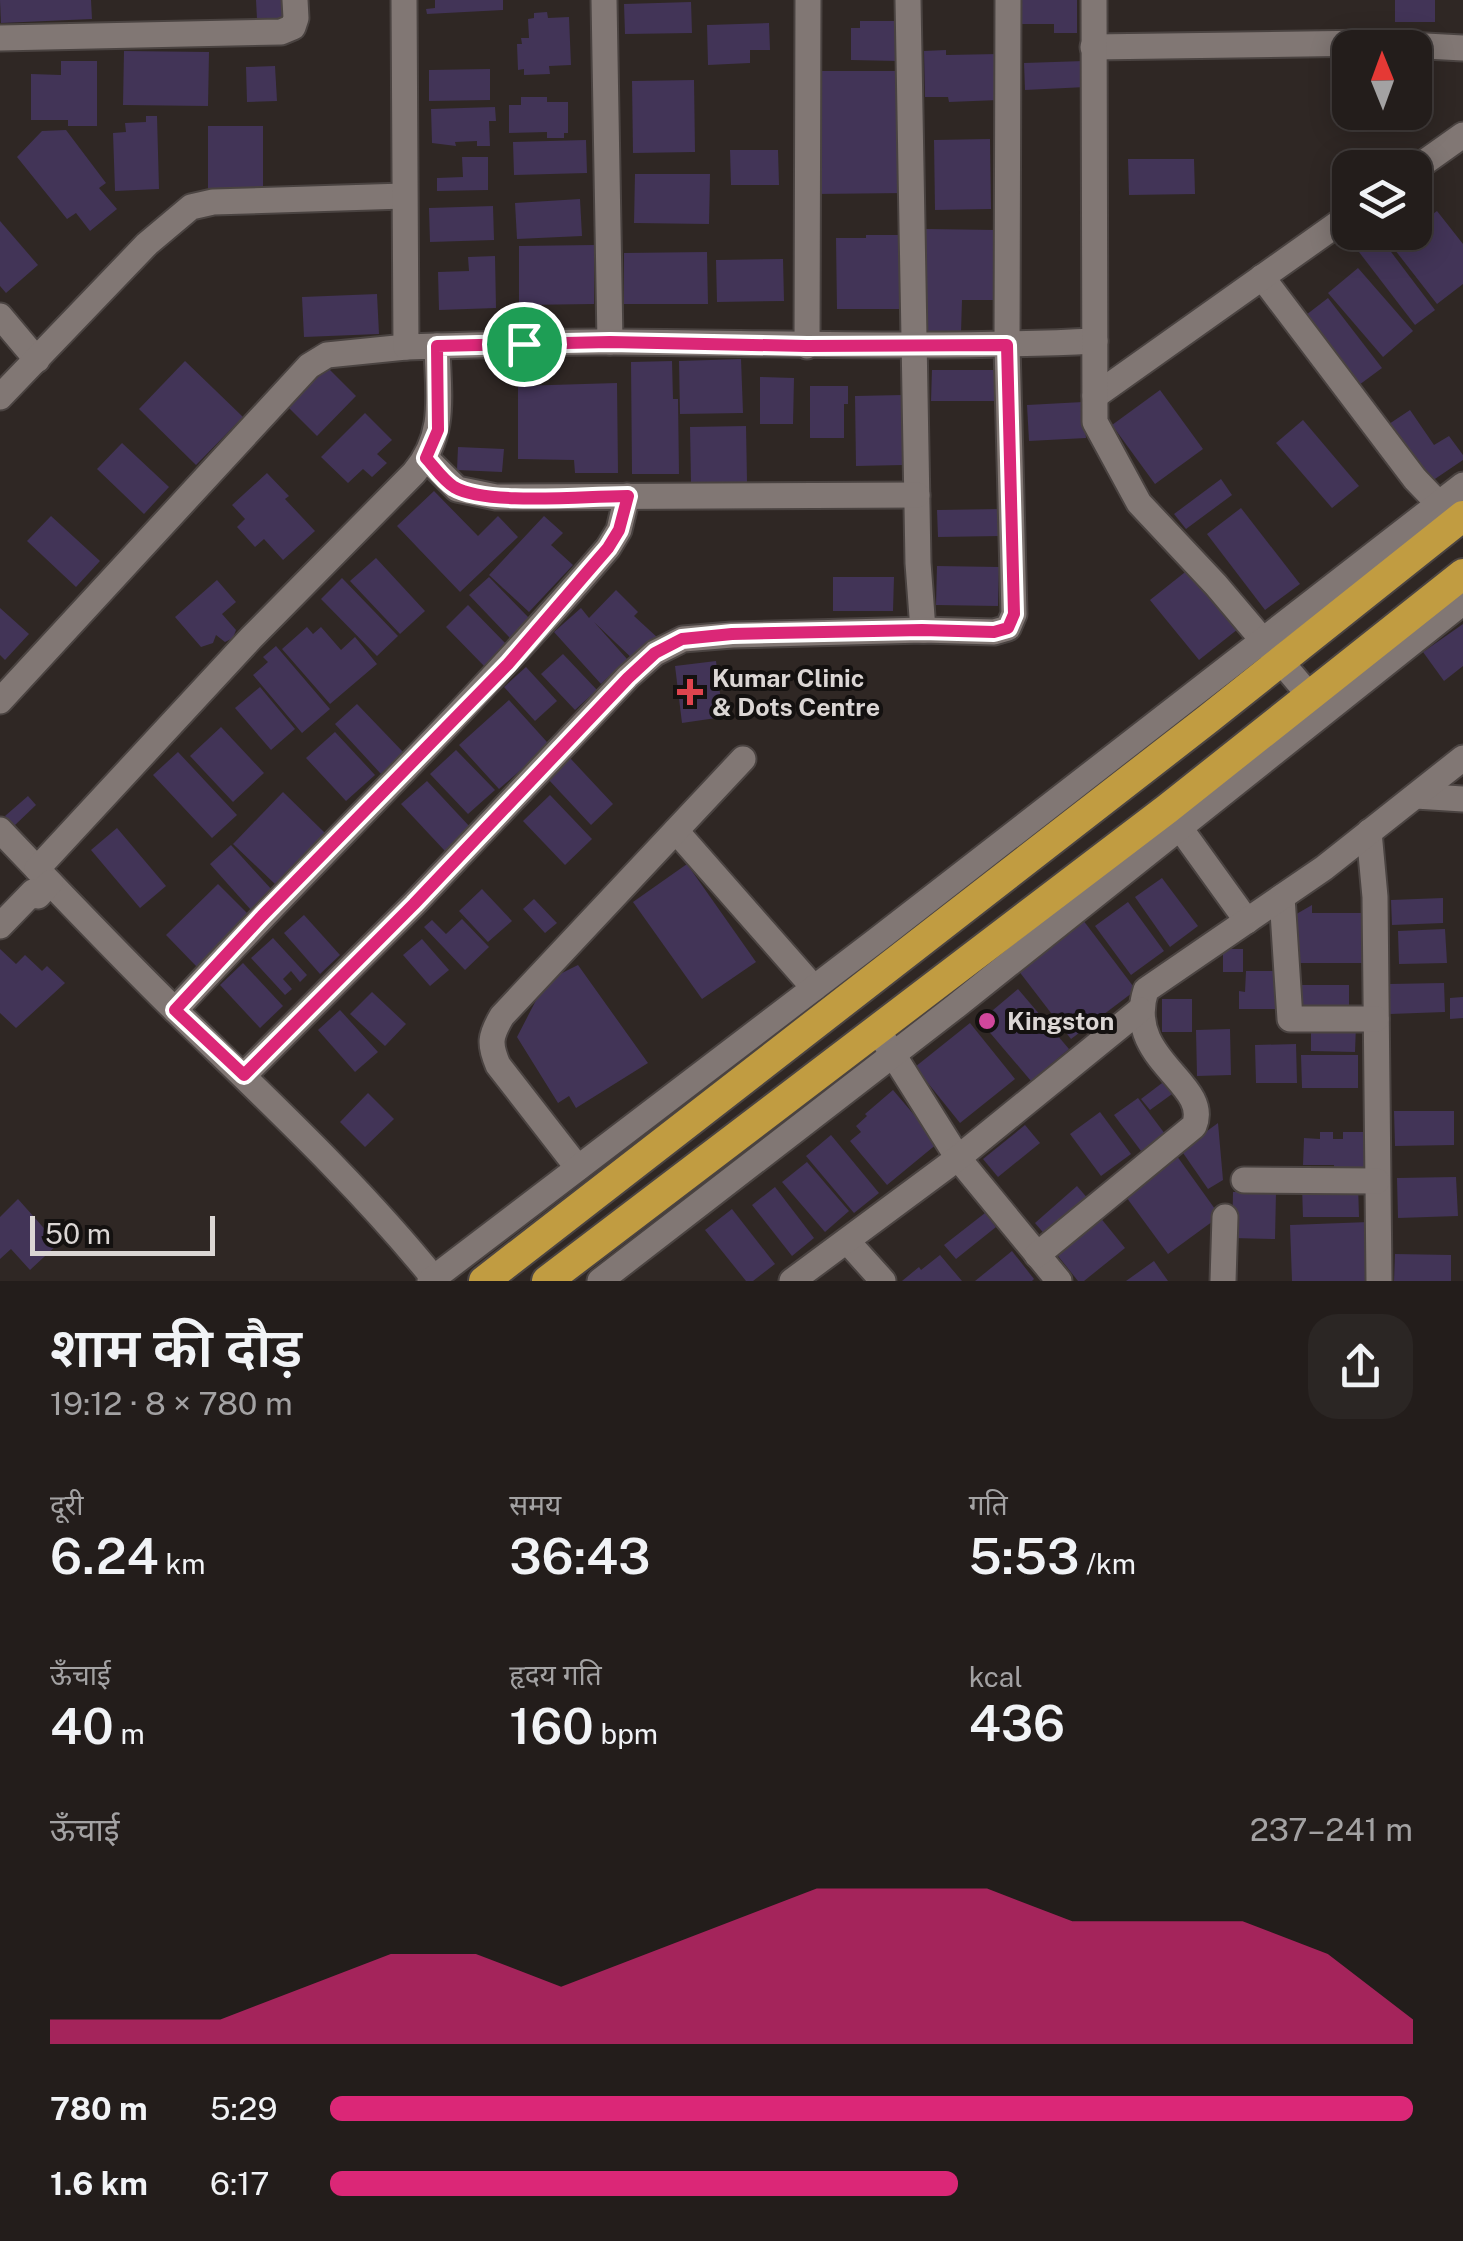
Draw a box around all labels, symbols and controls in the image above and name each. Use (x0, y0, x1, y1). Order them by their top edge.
north arrow (1332, 30, 1432, 130)
map controls (1332, 30, 1432, 250)
button: layers (1332, 150, 1432, 250)
pin (482, 302, 567, 387)
icon: arrive (497, 317, 552, 372)
place label: Kumar Clinic & Dots Centre (712, 663, 880, 722)
marker: Kumar Clinic & Dots Centre (677, 679, 703, 705)
place label: Kingston (1007, 1006, 1114, 1036)
marker: Kingston (976, 1010, 998, 1032)
scale bar (30, 1211, 215, 1256)
text: 50 m (45, 1217, 111, 1250)
button: share (1308, 1314, 1413, 1419)
text: शाम की दौड़ (50, 1315, 302, 1379)
text: 19:12 · 8 × 780 m (50, 1385, 293, 1422)
text: दूरी (50, 1488, 84, 1521)
text: समय (509, 1488, 561, 1521)
text: गति (969, 1488, 1008, 1521)
text: 6.24 (50, 1526, 159, 1585)
text: 36:43 (509, 1526, 651, 1585)
text: 5:53 (969, 1526, 1079, 1585)
text: km (159, 1547, 205, 1580)
text: /km (1079, 1547, 1136, 1580)
text: ऊँचाई (50, 1658, 111, 1691)
text: हृदय गति (509, 1658, 602, 1691)
text: kcal (969, 1660, 1023, 1693)
text: 436 (969, 1693, 1065, 1752)
text: 40 (50, 1696, 114, 1755)
text: 160 (509, 1696, 594, 1755)
text: m (114, 1717, 145, 1750)
text: bpm (594, 1717, 658, 1750)
text: ऊँचाई (50, 1811, 119, 1848)
text: 237–241 m (1250, 1811, 1413, 1848)
text: 780 m (50, 2090, 148, 2127)
text: 5:29 (210, 2090, 277, 2127)
text: 1.6 km (50, 2165, 148, 2202)
text: 6:17 (210, 2165, 269, 2202)

